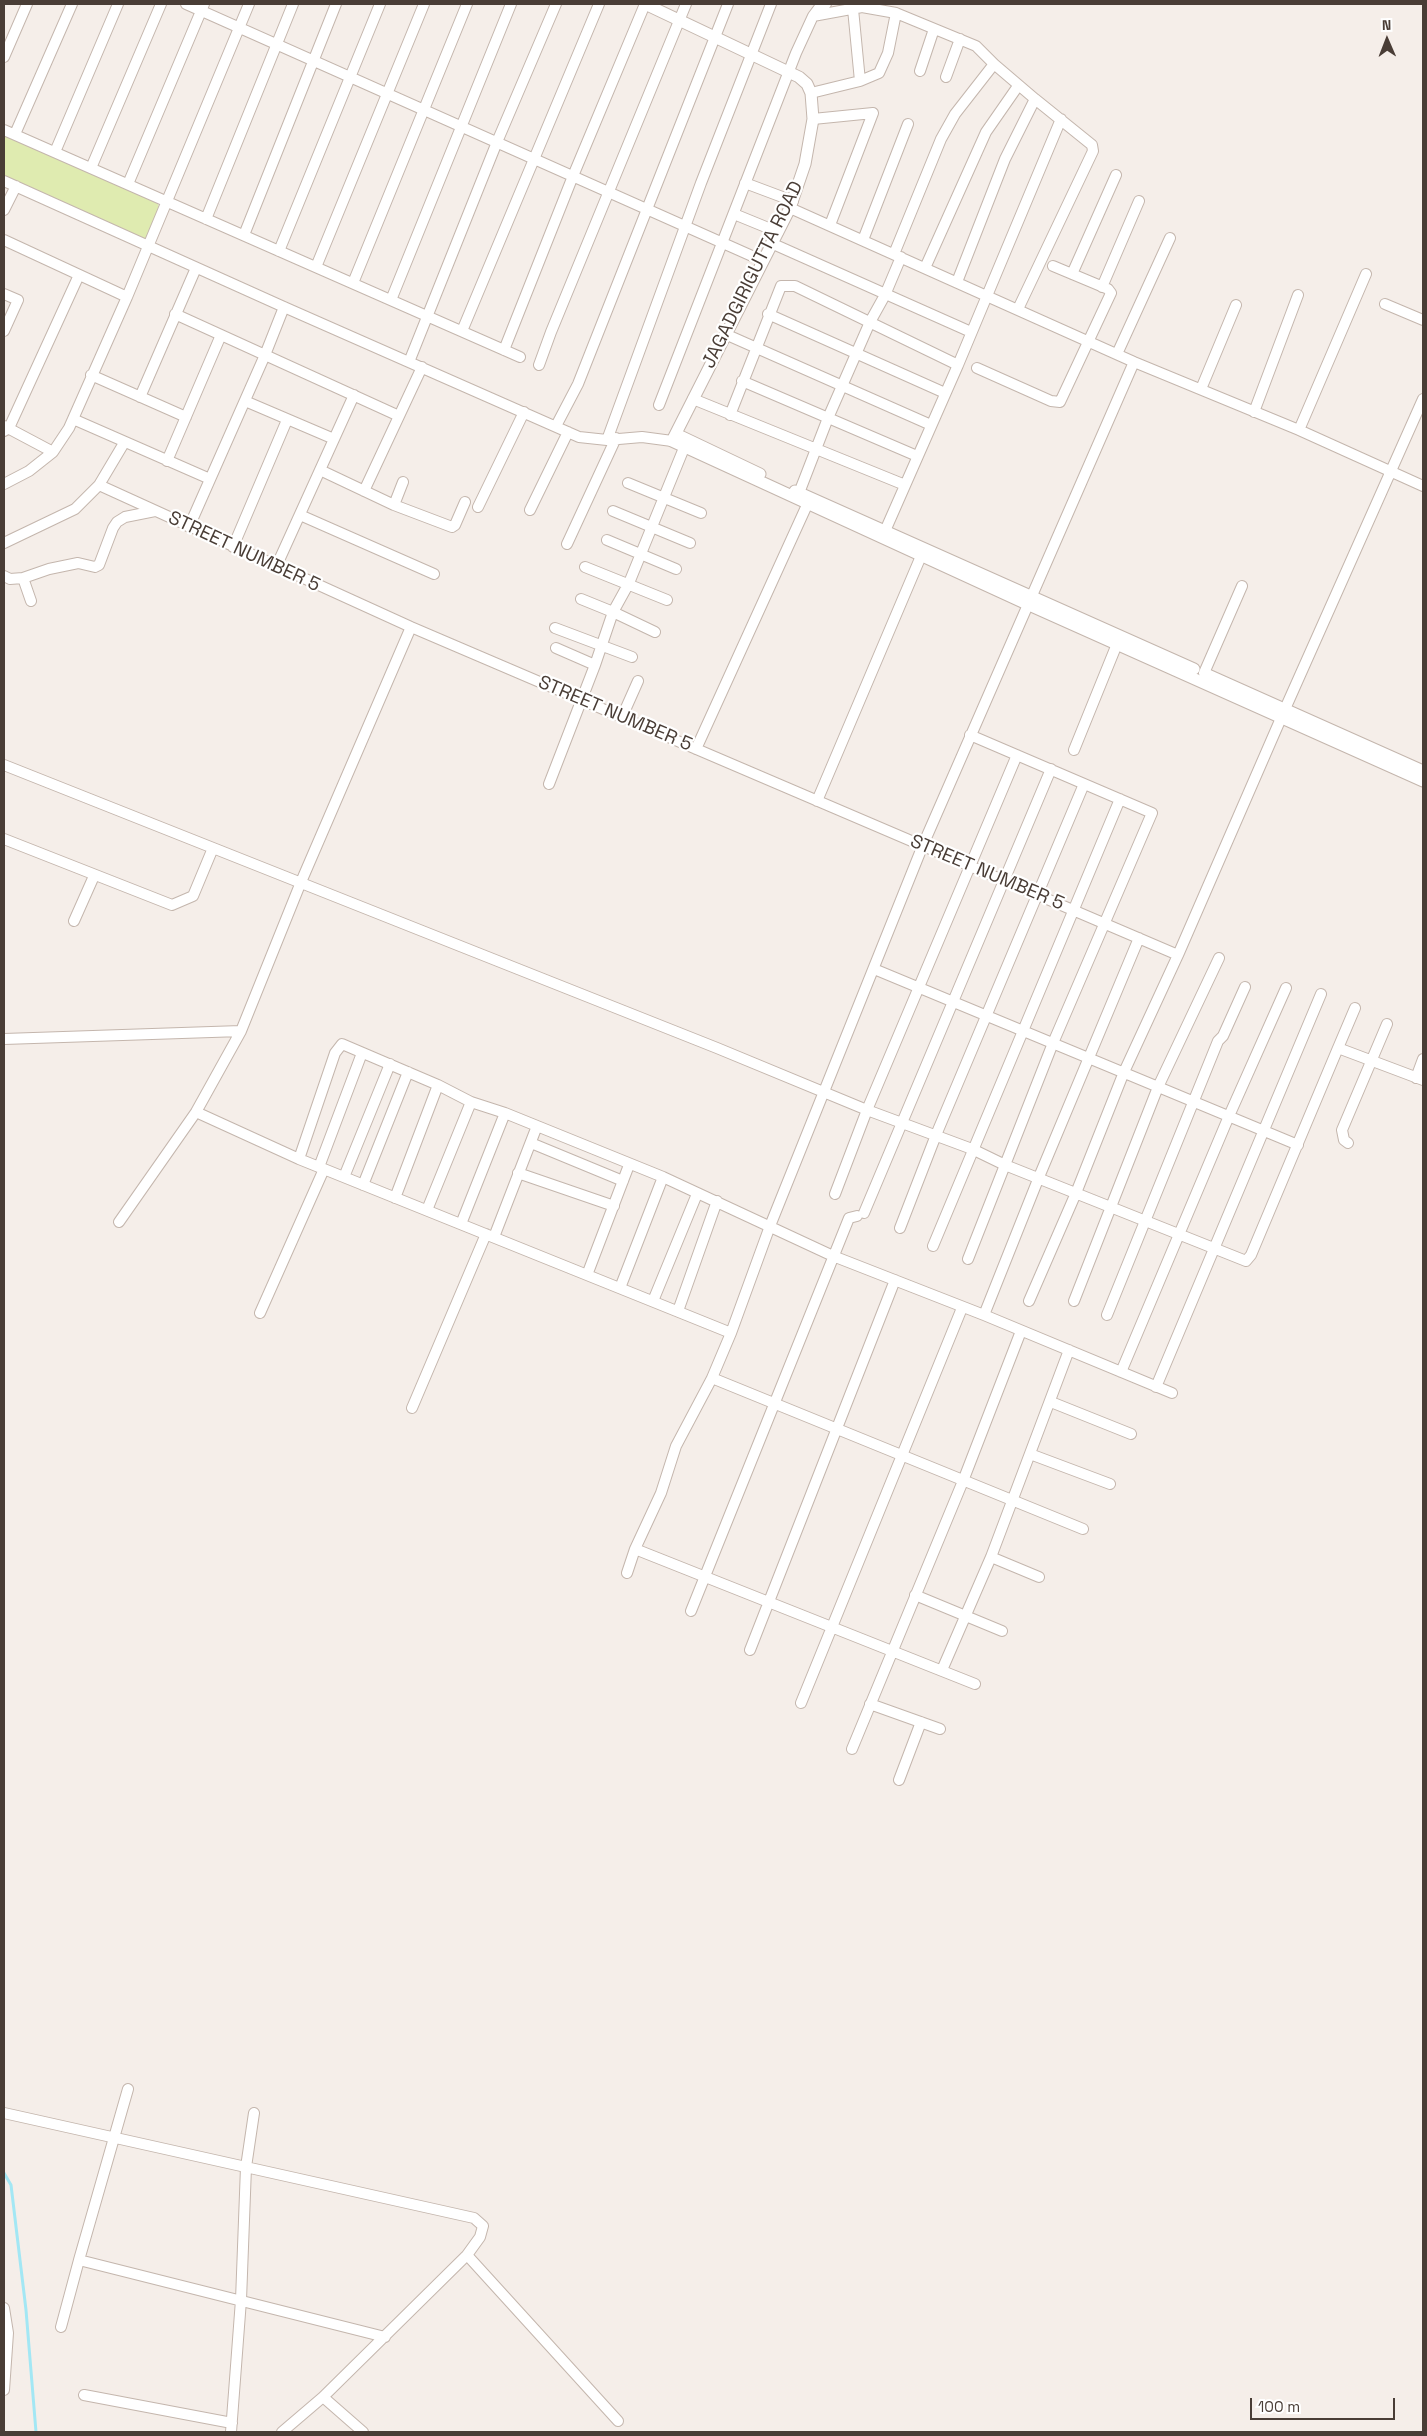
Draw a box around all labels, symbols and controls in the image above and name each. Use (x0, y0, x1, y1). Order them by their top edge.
north arrow (1362, 15, 1412, 65)
text: N (1382, 16, 1392, 34)
street label: JAGADGIRIGUTTA ROAD (698, 178, 808, 372)
street label: STREET NUMBER 5 (164, 507, 324, 597)
street label: STREET NUMBER 5 (535, 671, 695, 757)
street label: STREET NUMBER 5 (907, 830, 1067, 916)
scale bar (1252, 2388, 1397, 2420)
text: 100 m (1258, 2397, 1300, 2416)

